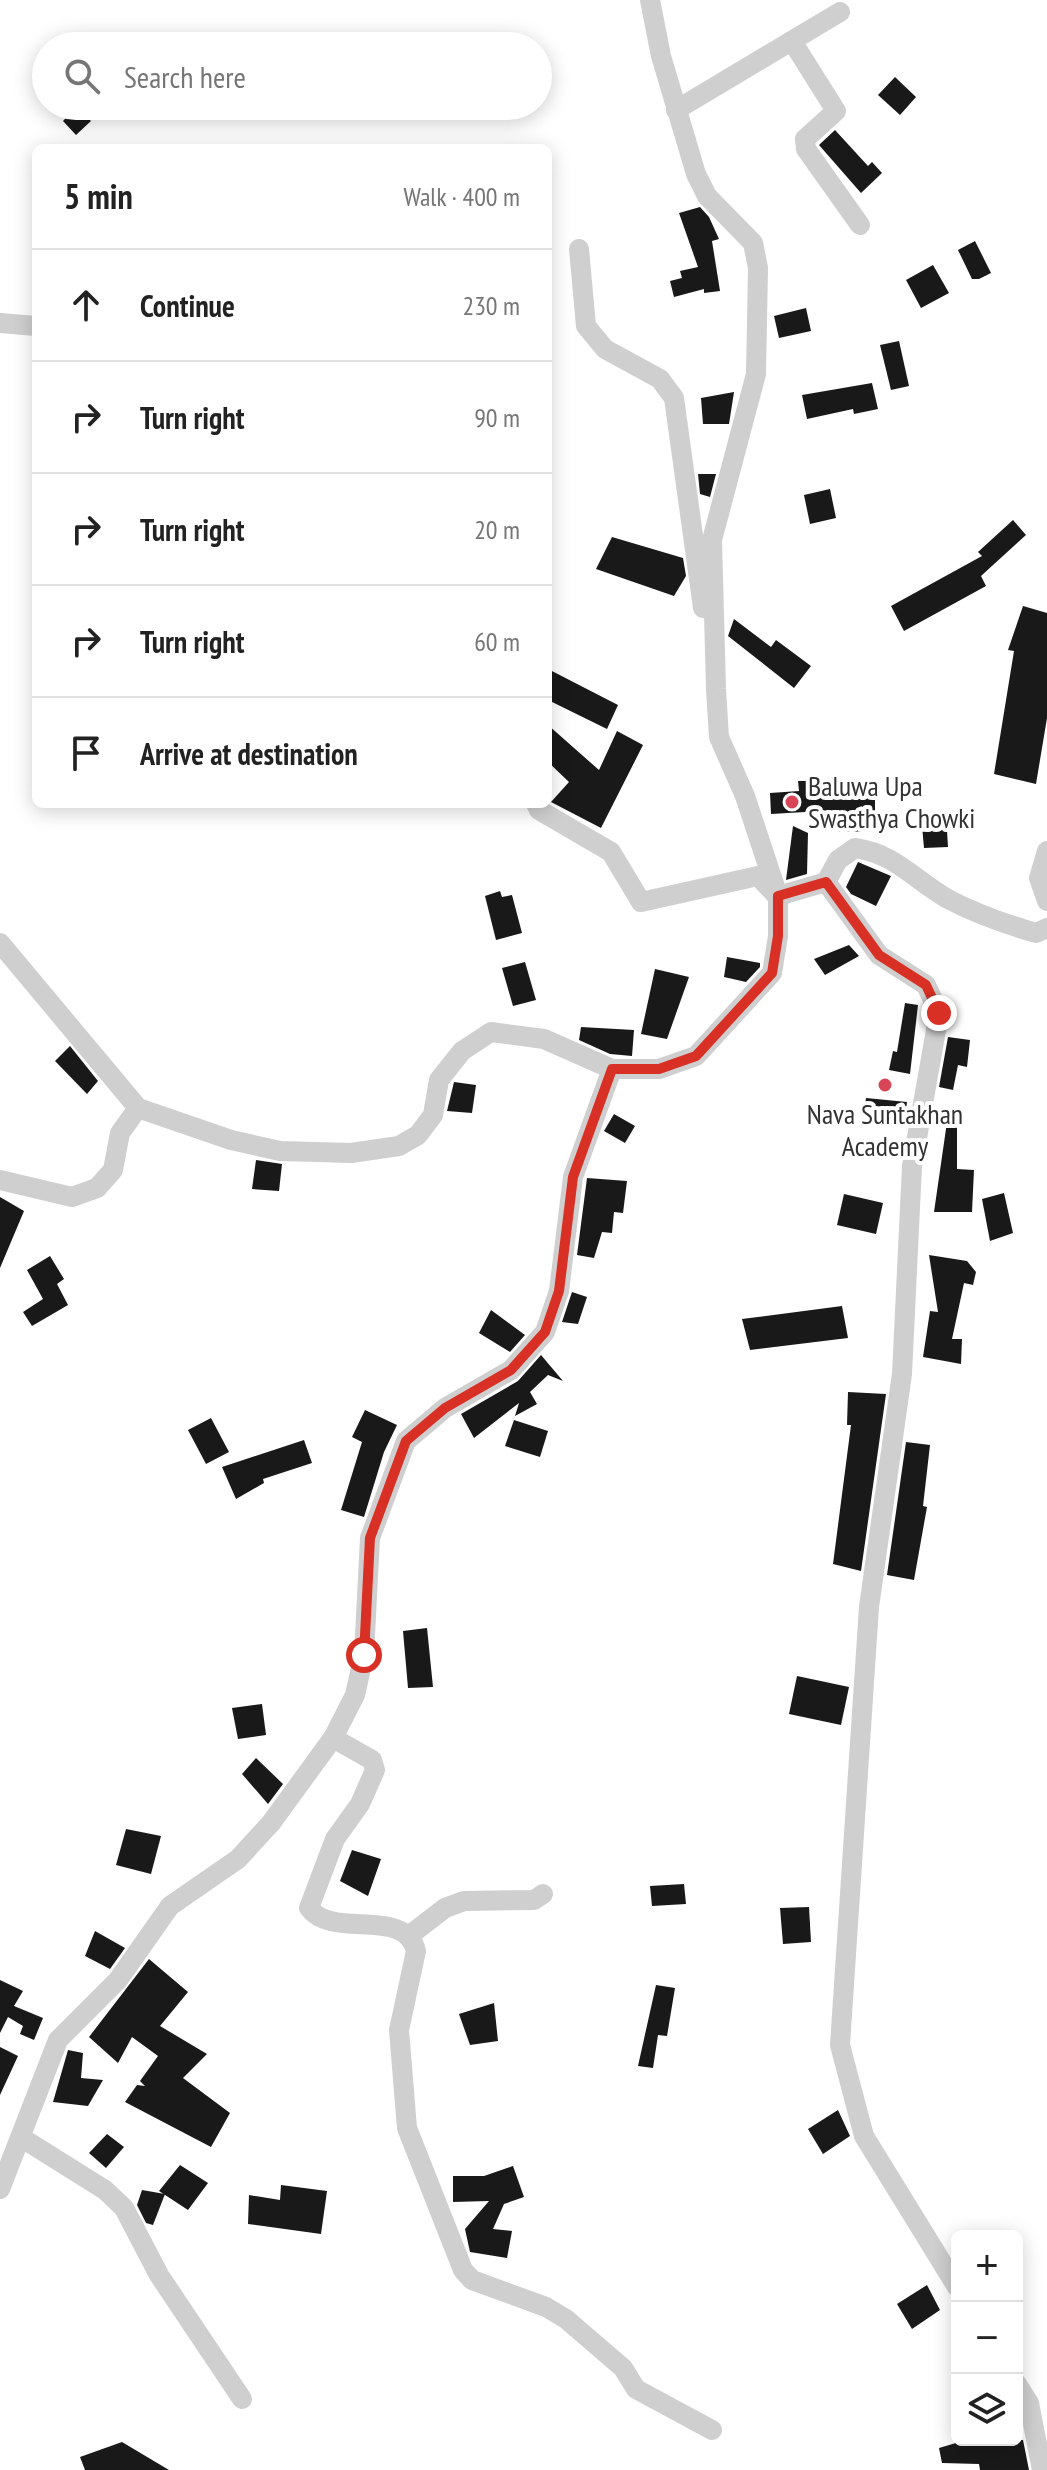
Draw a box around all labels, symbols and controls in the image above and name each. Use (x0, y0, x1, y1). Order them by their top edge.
search box (32, 32, 552, 120)
icon: search (60, 54, 104, 98)
text: Search here (124, 57, 246, 96)
text: 5 min (64, 174, 133, 218)
text: Walk · 400 m (403, 180, 520, 213)
icon: ahead (64, 283, 108, 327)
text: Continue (140, 286, 235, 325)
text: 230 m (462, 289, 520, 322)
icon: right (64, 395, 108, 439)
text: Turn right (140, 398, 244, 437)
text: 90 m (474, 401, 520, 434)
icon: right (64, 507, 108, 551)
text: Turn right (140, 510, 244, 549)
text: 20 m (474, 513, 520, 546)
icon: right (64, 619, 108, 663)
text: Turn right (140, 622, 244, 661)
text: 60 m (474, 625, 520, 658)
icon: arrive (64, 731, 108, 775)
text: Arrive at destination (140, 734, 358, 773)
place label: Baluwa Upa Swasthya Chowki (808, 767, 975, 836)
marker: Baluwa Upa Swasthya Chowki (783, 793, 801, 811)
route end (921, 995, 957, 1031)
marker: Nava Suntakhan Academy (876, 1076, 894, 1094)
place label: Nava Suntakhan Academy (807, 1095, 963, 1164)
route start (346, 1637, 382, 1673)
map controls (951, 2230, 1023, 2446)
button: + (951, 2230, 1023, 2302)
button: − (951, 2302, 1023, 2374)
button: layers (951, 2374, 1023, 2446)

